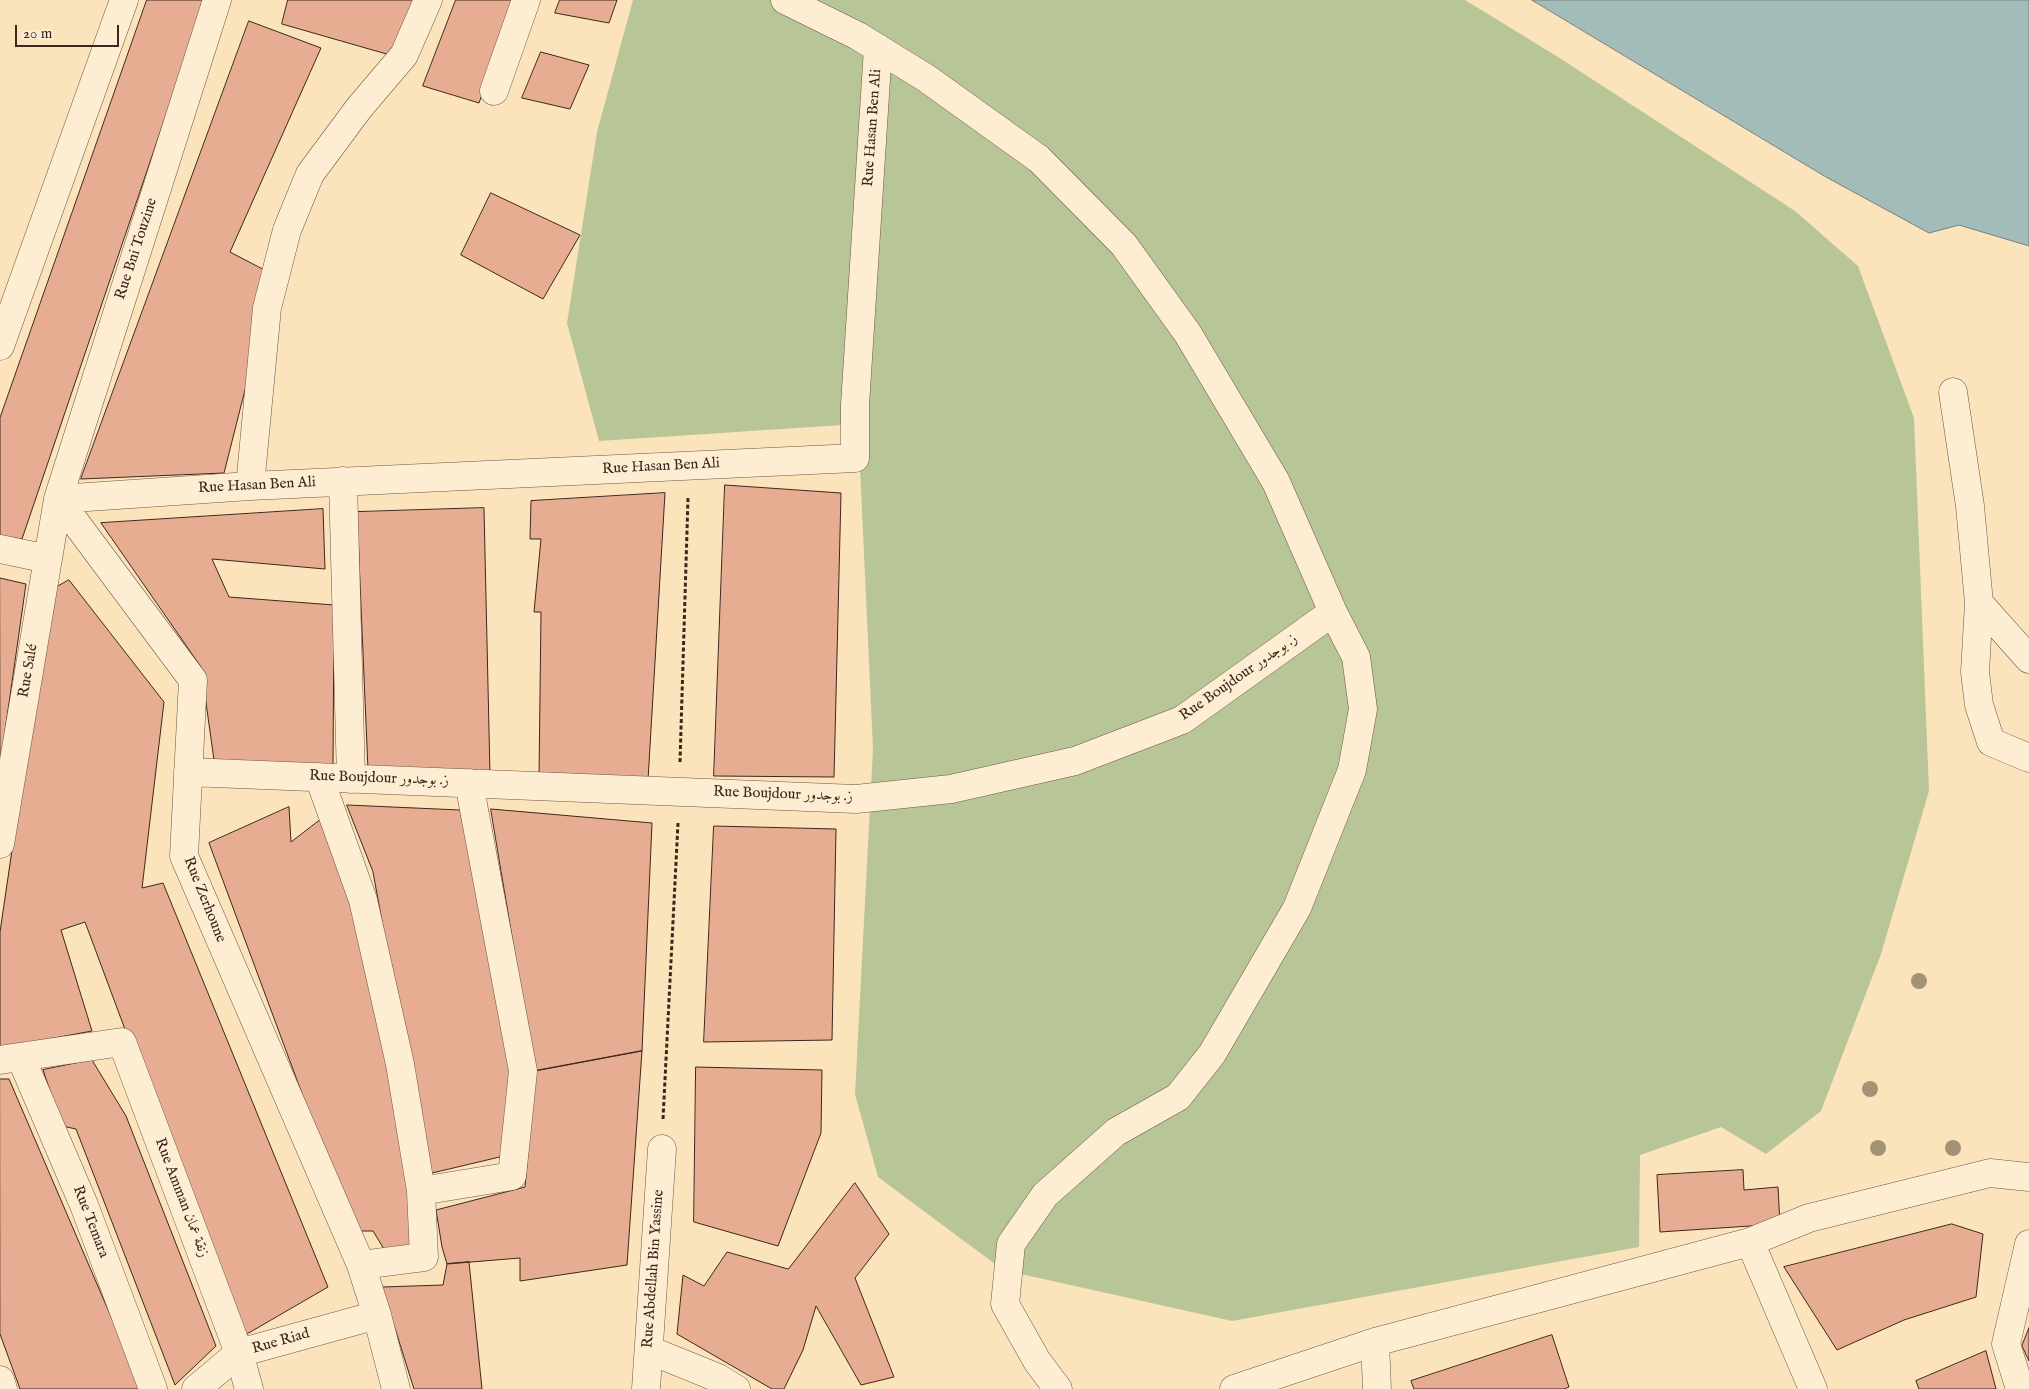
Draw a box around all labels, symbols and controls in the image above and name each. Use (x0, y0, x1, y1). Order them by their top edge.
scale bar (18, 15, 121, 47)
text: 20 m (23, 24, 52, 43)
street label: Rue Hasan Ben Ali (860, 69, 886, 187)
street label: Rue Bni Touzine (112, 196, 162, 302)
street label: Rue Hasan Ben Ali (602, 455, 720, 479)
street label: Rue Hasan Ben Ali (198, 474, 316, 498)
street label: Rue Boujdour ز. بوجدور (1177, 631, 1301, 725)
street label: Rue Salé (15, 643, 43, 699)
street label: Rue Boujdour ز. بوجدور (309, 768, 449, 790)
street label: Rue Boujdour ز. بوجدور (713, 784, 853, 806)
street label: Rue Zerhoune (179, 855, 229, 945)
street label: Rue Amman زنقة عمان (150, 1136, 212, 1260)
street label: Rue Temara (68, 1183, 112, 1261)
street label: Rue Abdellah Bin Yassine (639, 1189, 669, 1349)
street label: Rue Riad (250, 1325, 312, 1359)

